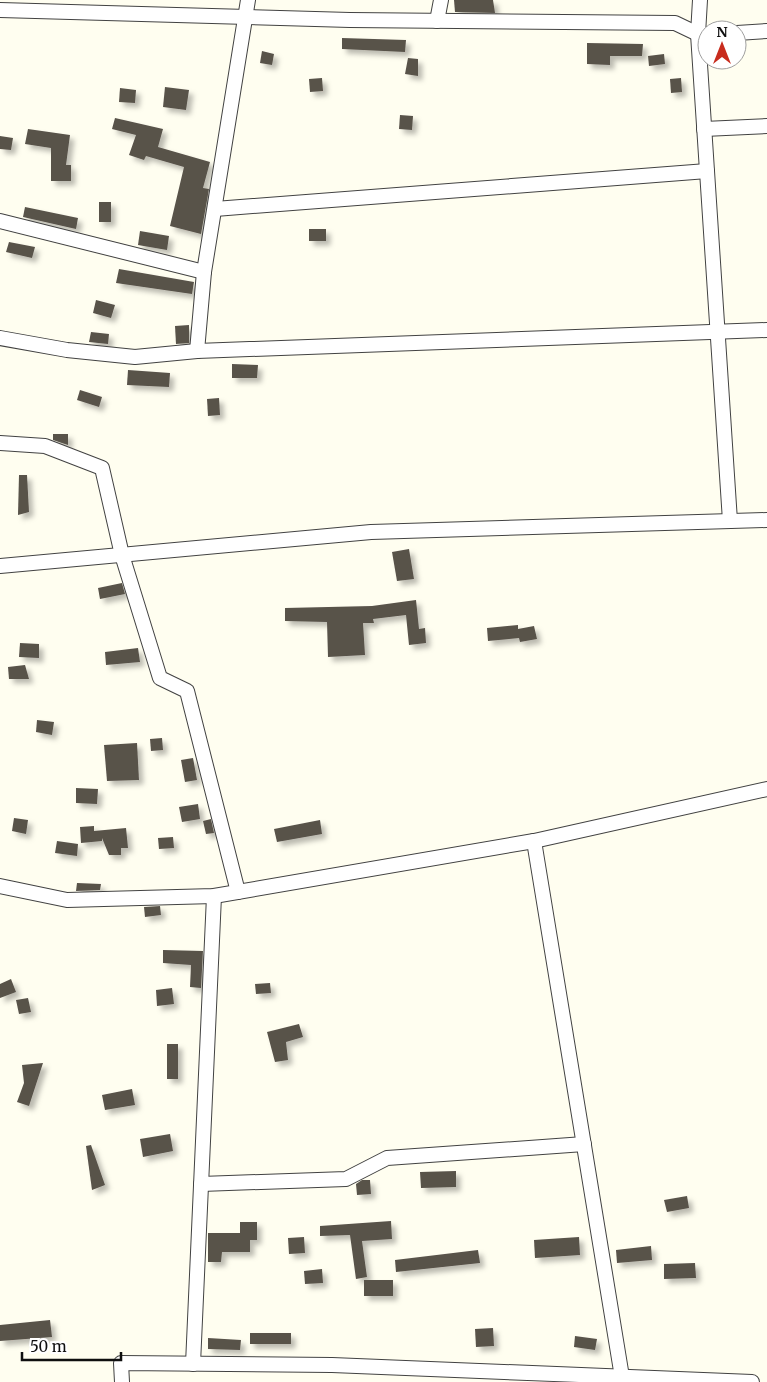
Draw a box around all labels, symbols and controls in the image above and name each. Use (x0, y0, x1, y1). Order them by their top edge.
north arrow (697, 20, 747, 70)
text: N (716, 23, 728, 41)
scale bar (22, 1330, 121, 1362)
text: 50 m (30, 1337, 67, 1356)

